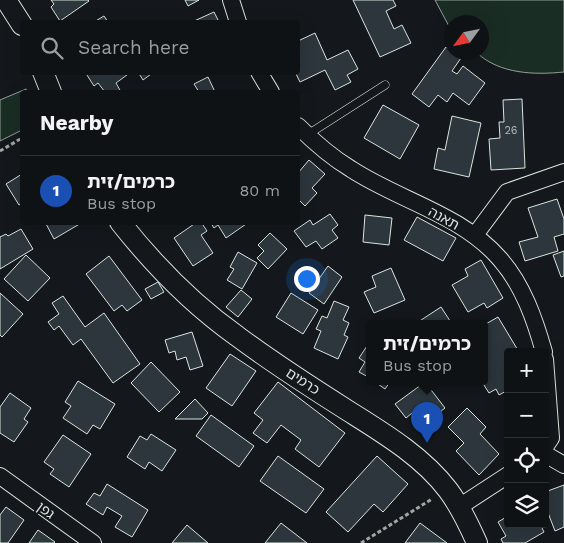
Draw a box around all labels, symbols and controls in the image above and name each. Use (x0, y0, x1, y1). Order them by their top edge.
north arrow (444, 15, 489, 60)
search box (20, 20, 300, 75)
icon: search (38, 34, 66, 62)
text: Search here (78, 36, 189, 59)
text: Nearby (40, 110, 113, 135)
house number: 26 (504, 124, 518, 137)
text: כרמים/זית (87, 170, 175, 193)
text: 1 (53, 181, 59, 200)
text: 80 m (239, 181, 280, 200)
text: Bus stop (87, 194, 156, 213)
street label: תאנה (426, 203, 462, 233)
your location (294, 266, 320, 292)
popup (366, 320, 488, 385)
text: כרמים/זית (383, 332, 471, 355)
map controls (504, 348, 549, 528)
button: + (504, 348, 549, 393)
text: Bus stop (383, 356, 452, 375)
street label: כרמים (283, 364, 323, 398)
button: − (504, 393, 549, 438)
pin: 1 (411, 402, 443, 443)
button: locate (504, 438, 549, 483)
button: layers (504, 483, 549, 528)
street label: גפן (34, 498, 58, 522)

